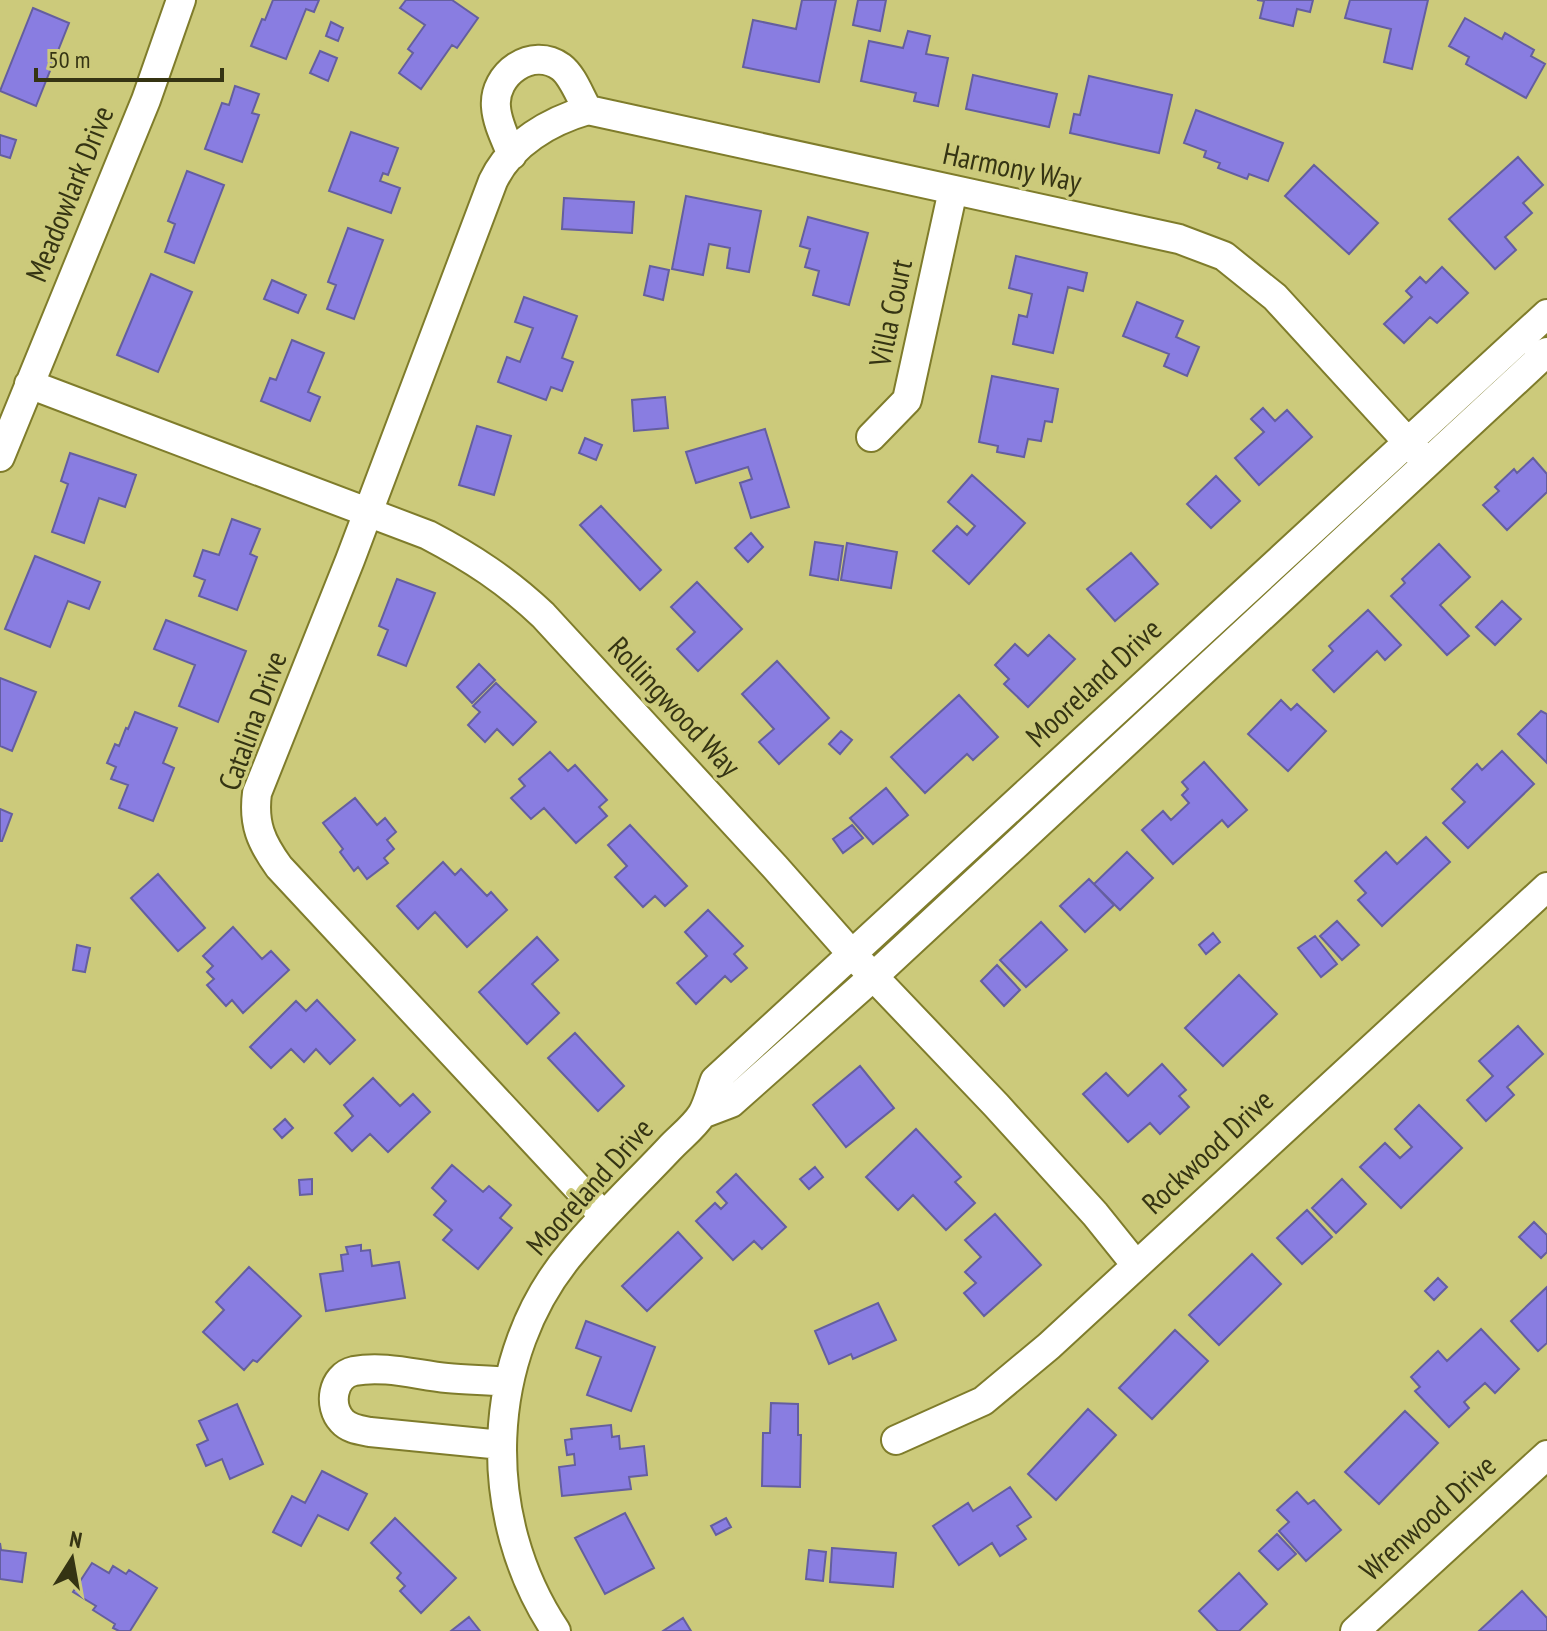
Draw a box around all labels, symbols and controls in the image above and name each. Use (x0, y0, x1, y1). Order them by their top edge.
scale bar (36, 32, 222, 82)
text: 50 m (48, 44, 90, 75)
street label: Meadowlark Drive (16, 100, 122, 287)
street label: Harmony Way (939, 133, 1086, 200)
street label: Villa Court (859, 255, 920, 371)
street label: Mooreland Drive (1017, 609, 1169, 755)
street label: Rollingwood Way (600, 628, 750, 785)
street label: Catalina Drive (208, 646, 295, 795)
street label: Rockwood Drive (1133, 1080, 1281, 1222)
street label: Mooreland Drive (517, 1109, 661, 1263)
street label: Wrenwood Drive (1351, 1445, 1503, 1588)
north arrow (32, 1519, 112, 1599)
text: N (67, 1524, 84, 1554)

